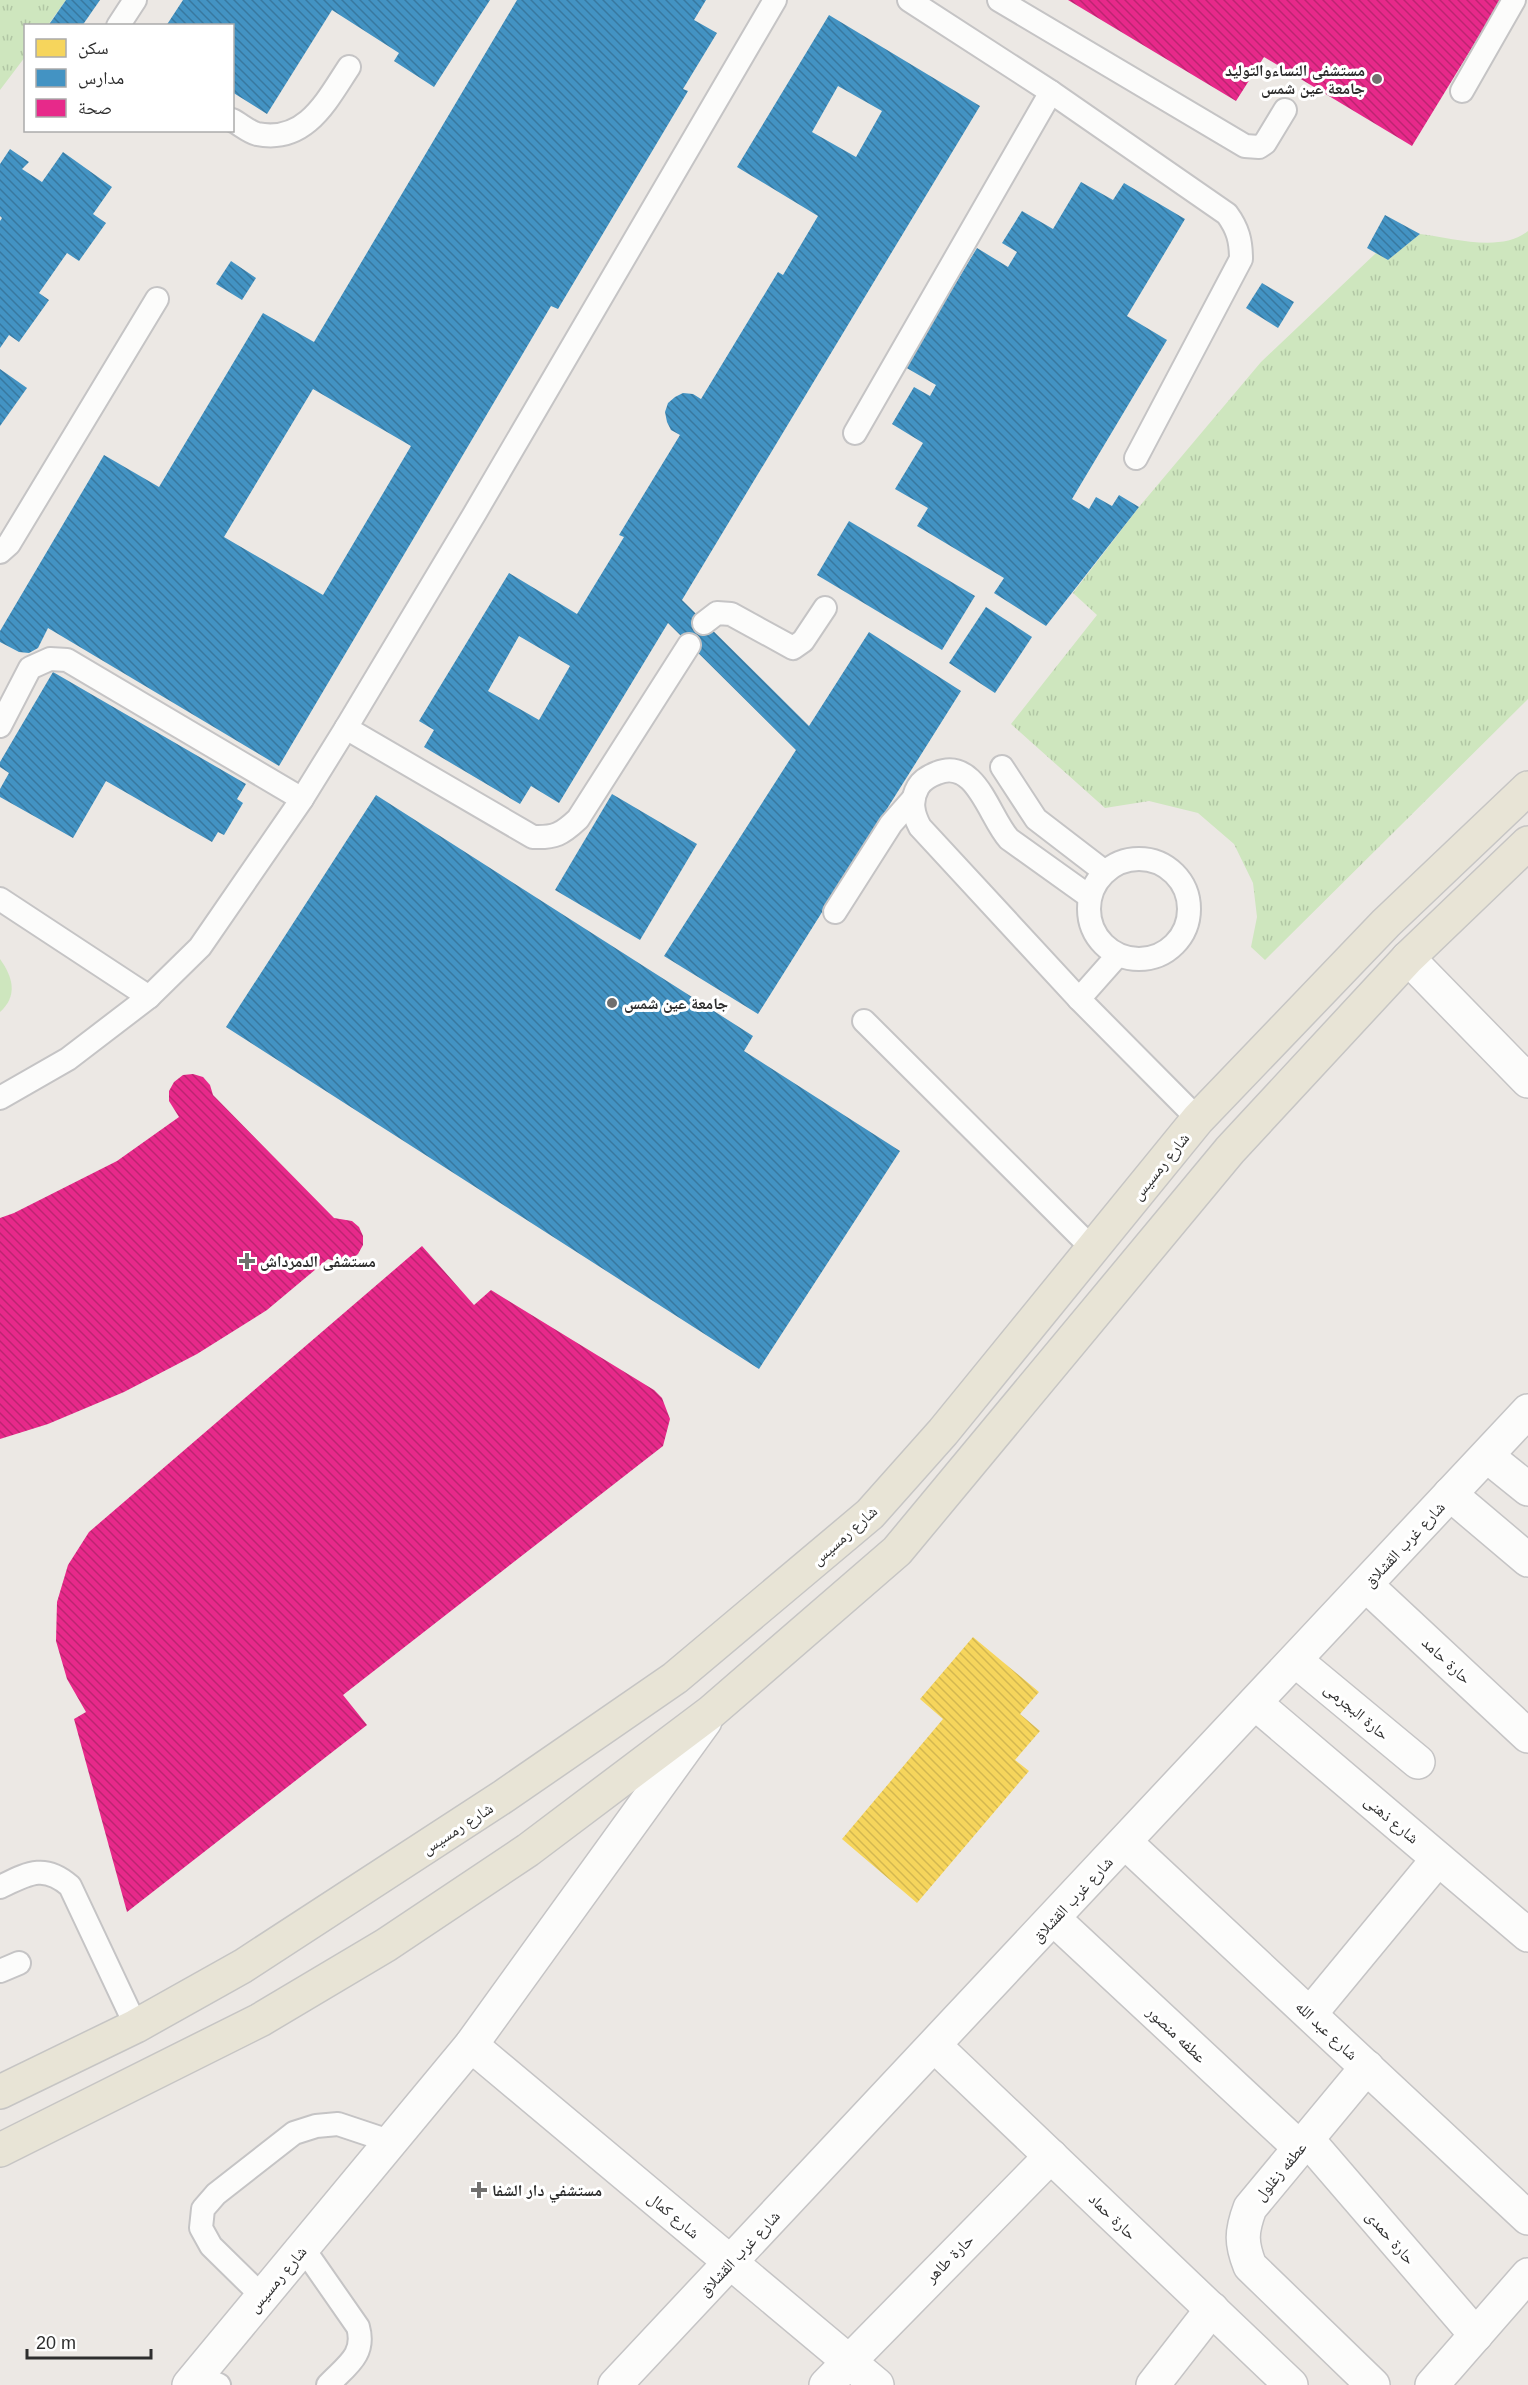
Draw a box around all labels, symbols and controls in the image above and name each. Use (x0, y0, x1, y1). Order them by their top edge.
legend (24, 24, 234, 132)
text: سكن (78, 38, 109, 59)
place label: مستشفى النساءوالتوليد جامعة عين شمس (1225, 62, 1365, 98)
text: مدارس (78, 68, 124, 89)
marker: مستشفى النساءوالتوليد جامعة عين شمس (1370, 72, 1384, 86)
text: صحة (78, 98, 112, 118)
place label: جامعة عين شمس (624, 995, 728, 1013)
marker: جامعة عين شمس (605, 996, 619, 1010)
street label: شارع رمسيس (1128, 1129, 1194, 1204)
marker: مستشفى الدمرداش (238, 1252, 256, 1270)
place label: مستشفى الدمرداش (260, 1253, 376, 1271)
street label: شارع غرب القشلاق (1361, 1498, 1450, 1592)
street label: شارع رمسيس (808, 1502, 882, 1570)
street label: حارة حامد (1418, 1634, 1475, 1688)
street label: حارة البجرمى (1320, 1680, 1392, 1745)
street label: شارع ذهنى (1360, 1792, 1422, 1848)
street label: شارع رمسيس (419, 1799, 497, 1859)
street label: شارع غرب القشلاق (1029, 1853, 1118, 1947)
street label: شارع عبد الله (1291, 1998, 1361, 2065)
street label: عطفه منصور (1142, 2002, 1210, 2067)
street label: عطفه زغلول (1251, 2139, 1311, 2205)
marker: مستشفي دار الشفا (470, 2181, 488, 2199)
place label: مستشفي دار الشفا (492, 2182, 602, 2203)
street label: شارع كمال (643, 2189, 703, 2243)
street label: حارة حماد (1085, 2190, 1140, 2244)
street label: شارع غرب القشلاق (696, 2207, 785, 2301)
street label: حارة حمدى (1361, 2207, 1419, 2269)
street label: حارة طاهر (921, 2231, 977, 2287)
street label: شارع رمسيس (245, 2243, 311, 2317)
scale bar (27, 2322, 152, 2360)
text: 20 m (36, 2333, 76, 2353)

